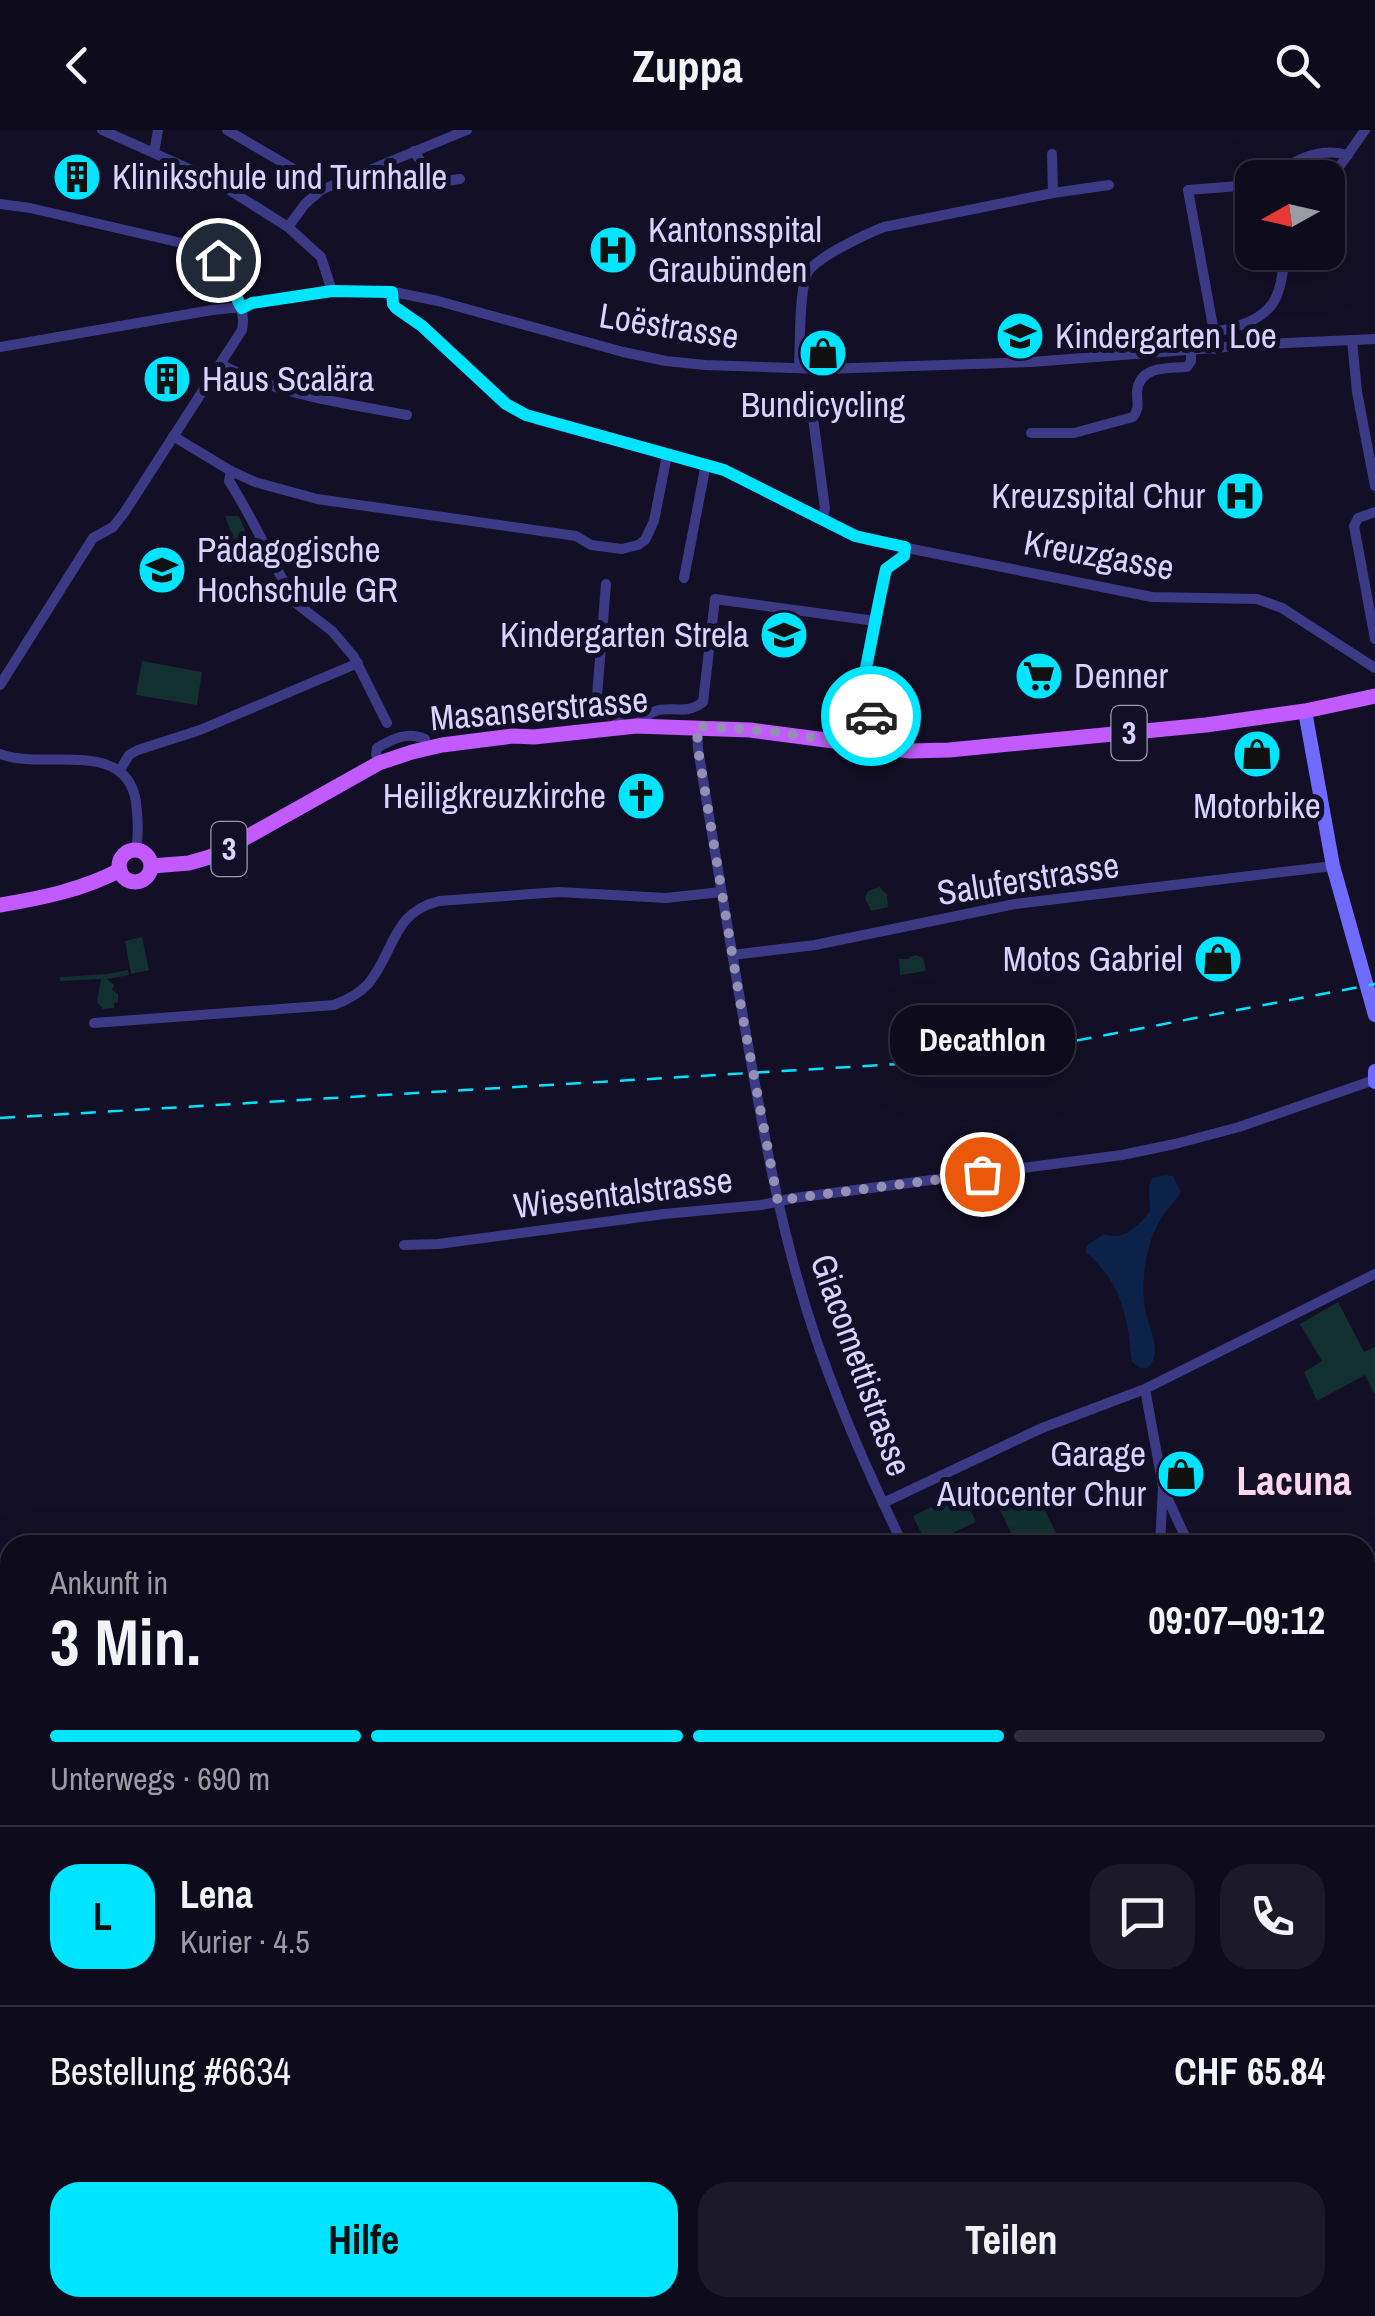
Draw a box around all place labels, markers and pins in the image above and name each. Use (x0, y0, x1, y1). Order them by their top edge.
building icon: Klinikschule und Turnhalle (51, 151, 103, 203)
place label: Klinikschule und Turnhalle (112, 153, 447, 200)
place label: Kantonsspital Graubünden (648, 206, 822, 293)
pin (176, 218, 261, 303)
hospital icon: Kantonsspital Graubünden (587, 224, 639, 276)
school or university icon: Kindergarten Loe (994, 310, 1046, 362)
place label: Kindergarten Loe (1055, 312, 1277, 359)
shop icon: Bundicycling (797, 327, 849, 379)
building icon: Haus Scalära (141, 353, 193, 405)
place label: Haus Scalära (202, 355, 374, 402)
place label: Bundicycling (741, 381, 905, 428)
hospital icon: Kreuzspital Chur (1214, 470, 1266, 522)
place label: Kreuzspital Chur (991, 472, 1205, 519)
place label: Pädagogische Hochschule GR (197, 526, 398, 613)
school or university icon: Pädagogische Hochschule GR (136, 544, 188, 596)
school or university icon: Kindergarten Strela (758, 609, 810, 661)
place label: Kindergarten Strela (500, 611, 749, 658)
supermarket icon: Denner (1013, 650, 1065, 702)
place label: Denner (1074, 652, 1169, 699)
shop icon: Motorbike (1231, 728, 1283, 780)
church icon: Heiligkreuzkirche (615, 770, 667, 822)
place label: Heiligkreuzkirche (383, 772, 606, 819)
place label: Motorbike (1193, 782, 1321, 829)
shop icon: Motos Gabriel (1192, 933, 1244, 985)
place label: Motos Gabriel (1003, 935, 1183, 982)
callout: Decathlon (890, 1004, 1074, 1074)
pin (940, 1132, 1025, 1217)
place label: Garage Autocenter Chur (936, 1430, 1146, 1517)
shop icon: Garage Autocenter Chur (1155, 1448, 1207, 1500)

